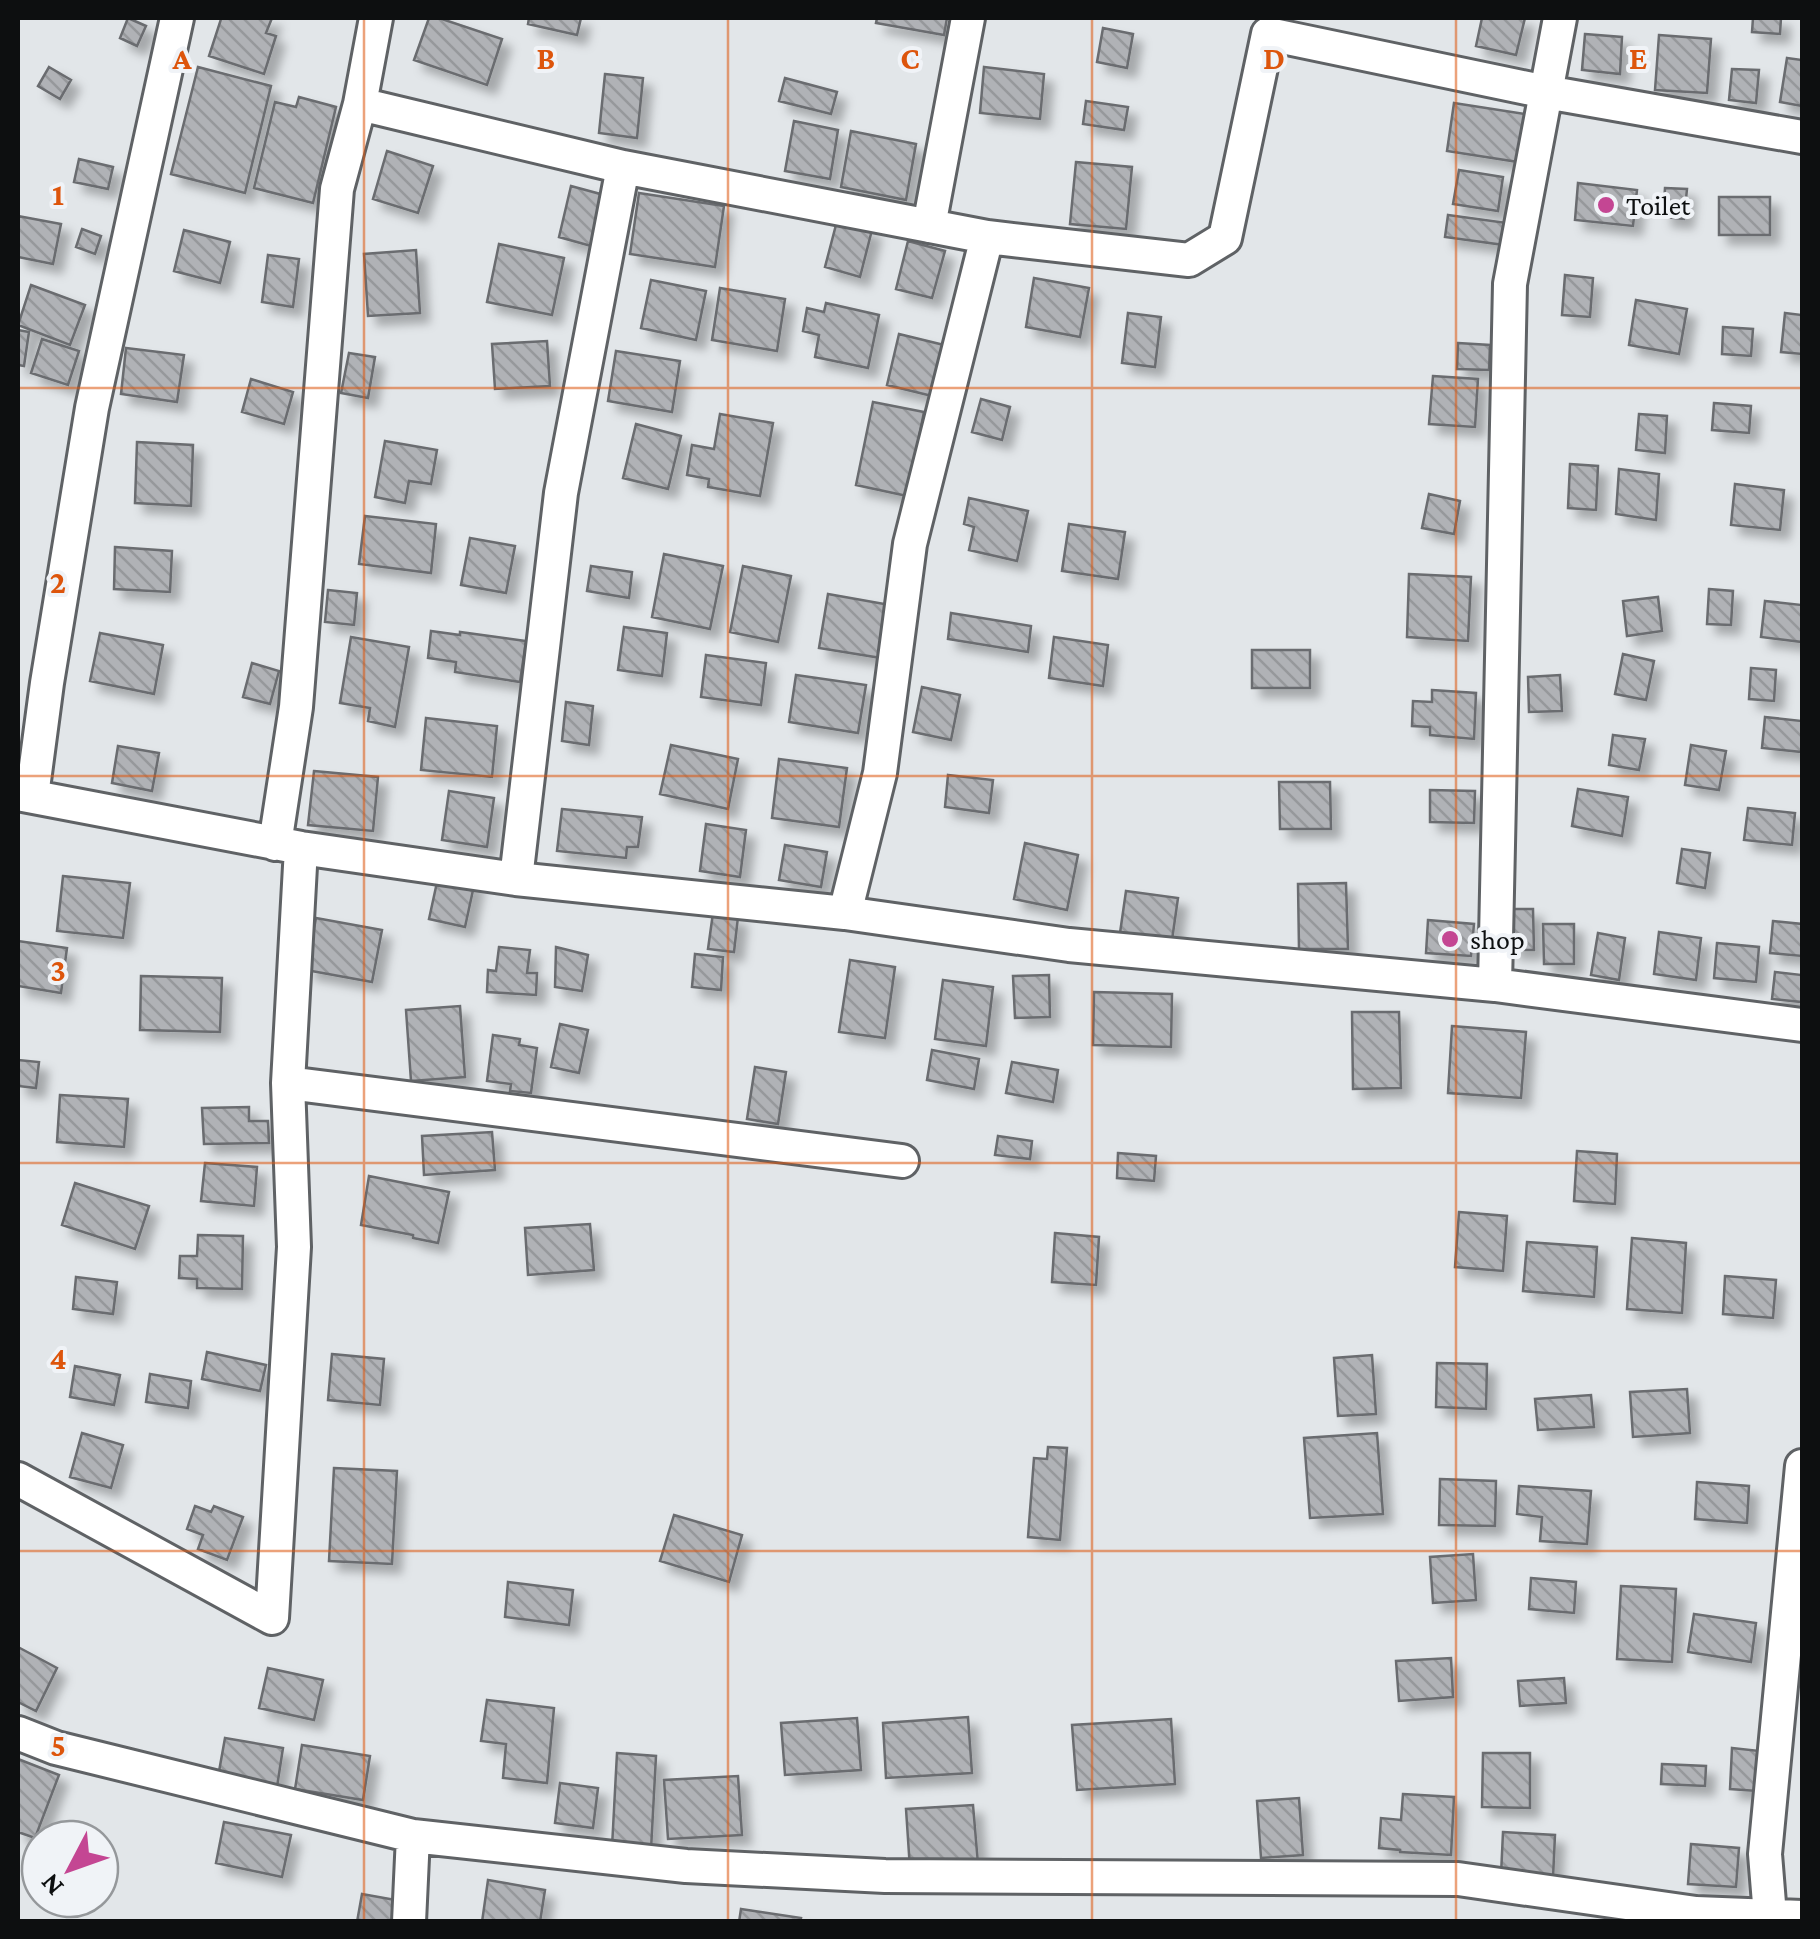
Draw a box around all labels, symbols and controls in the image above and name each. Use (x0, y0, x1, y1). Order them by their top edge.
text: A (171, 40, 192, 76)
text: B (537, 40, 555, 76)
text: C (900, 40, 920, 76)
text: D (1263, 40, 1285, 76)
text: E (1629, 40, 1647, 76)
text: 1 (52, 176, 64, 212)
place label: Toilet (1626, 190, 1691, 221)
marker: Toilet (1595, 194, 1617, 216)
text: 2 (50, 564, 66, 600)
place label: shop (1470, 924, 1525, 955)
marker: shop (1439, 928, 1461, 950)
text: 3 (50, 952, 66, 988)
text: 4 (49, 1340, 67, 1376)
text: 5 (50, 1727, 66, 1763)
north arrow (20, 1819, 120, 1919)
text: N (34, 1868, 69, 1902)

